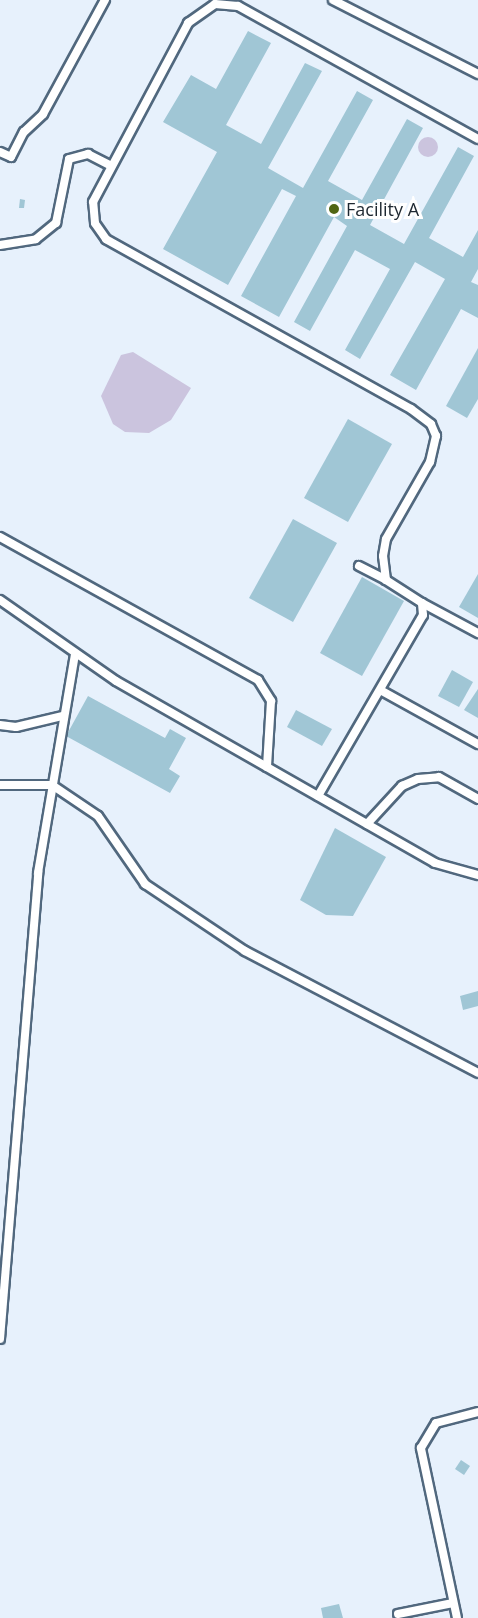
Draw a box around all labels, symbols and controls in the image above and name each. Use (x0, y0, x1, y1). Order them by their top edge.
place label: Facility A (346, 198, 419, 220)
marker: Facility A (327, 202, 341, 216)

